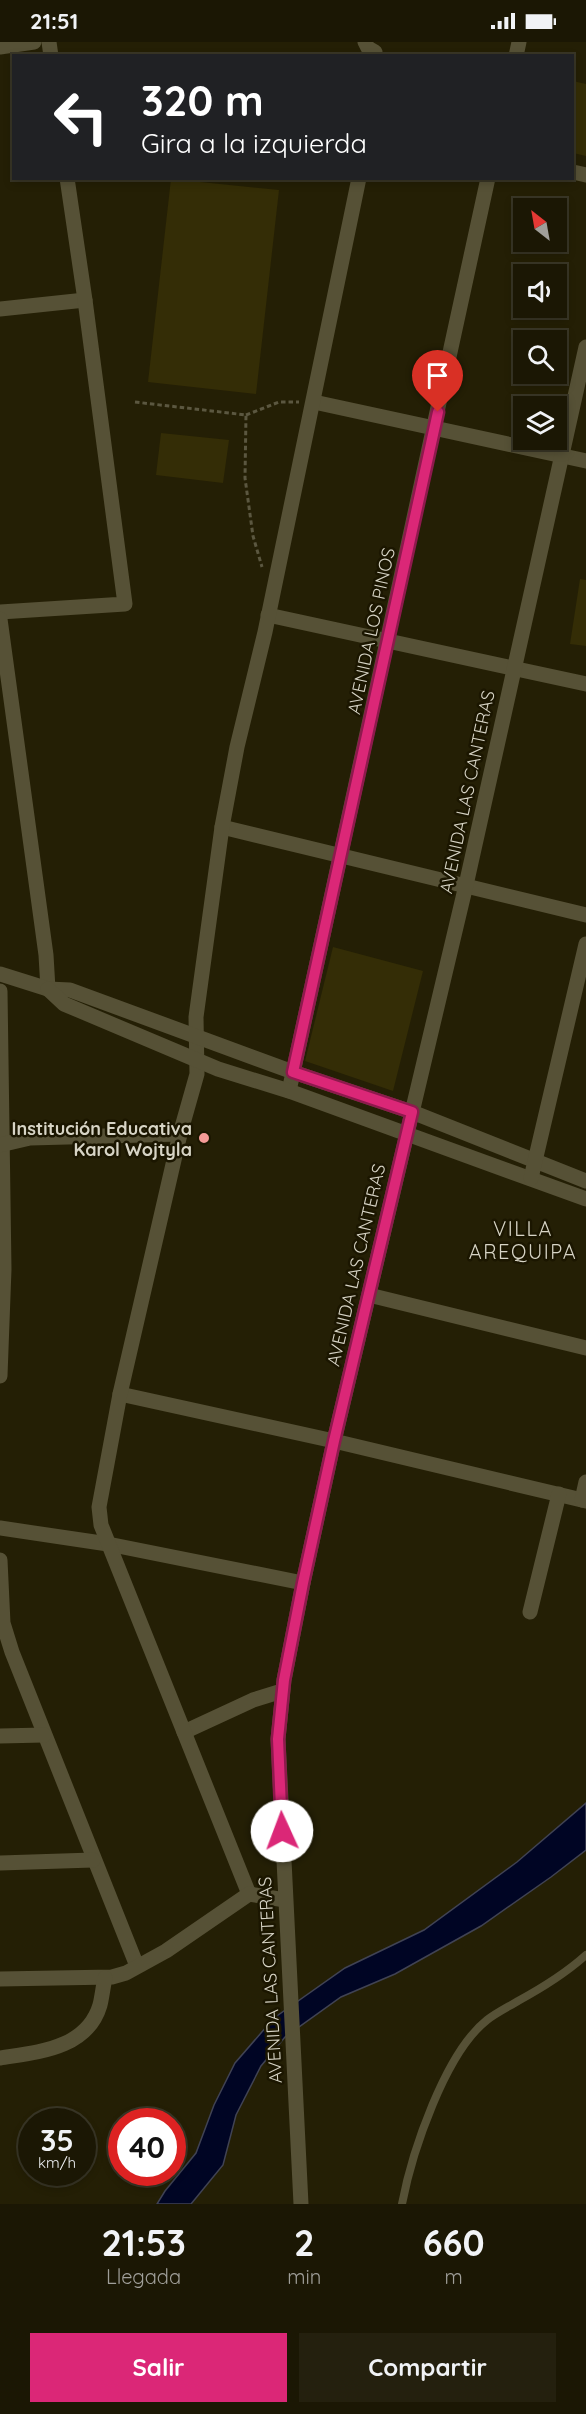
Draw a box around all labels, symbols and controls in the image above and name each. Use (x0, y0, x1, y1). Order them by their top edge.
text: 21:51 (30, 7, 78, 35)
text: 320 m (141, 74, 264, 127)
icon: left (42, 78, 120, 156)
text: Gira a la izquierda (141, 126, 367, 160)
north arrow (513, 198, 567, 252)
map controls (513, 198, 567, 450)
button: sound (513, 264, 567, 318)
button: search (513, 330, 567, 384)
pin (412, 350, 463, 412)
icon: arrive (421, 359, 454, 392)
button: layers (513, 396, 567, 450)
street label: AVENIDA LOS PINOS (342, 546, 400, 716)
street label: AVENIDA LAS CANTERAS (434, 688, 500, 896)
place label: Institución Educativa Karol Wojtyla (11, 1117, 192, 1161)
marker: Institución Educativa Karol Wojtyla (197, 1131, 211, 1145)
street label: AVENIDA LAS CANTERAS (322, 1162, 390, 1368)
district label: VILLA AREQUIPA (469, 1216, 577, 1264)
position arrow (250, 1799, 314, 1863)
street label: AVENIDA LAS CANTERAS (253, 1876, 287, 2084)
speed limit sign: 40 (108, 2108, 186, 2186)
text: 35 (40, 2121, 74, 2159)
text: km/h (38, 2153, 76, 2172)
text: 21:53 (101, 2220, 186, 2265)
text: 2 (294, 2220, 314, 2265)
text: 660 (423, 2220, 485, 2265)
text: Llegada (106, 2264, 181, 2289)
text: min (287, 2264, 321, 2289)
text: m (444, 2264, 463, 2289)
button: Salir (30, 2333, 287, 2402)
button: Compartir (299, 2333, 556, 2402)

